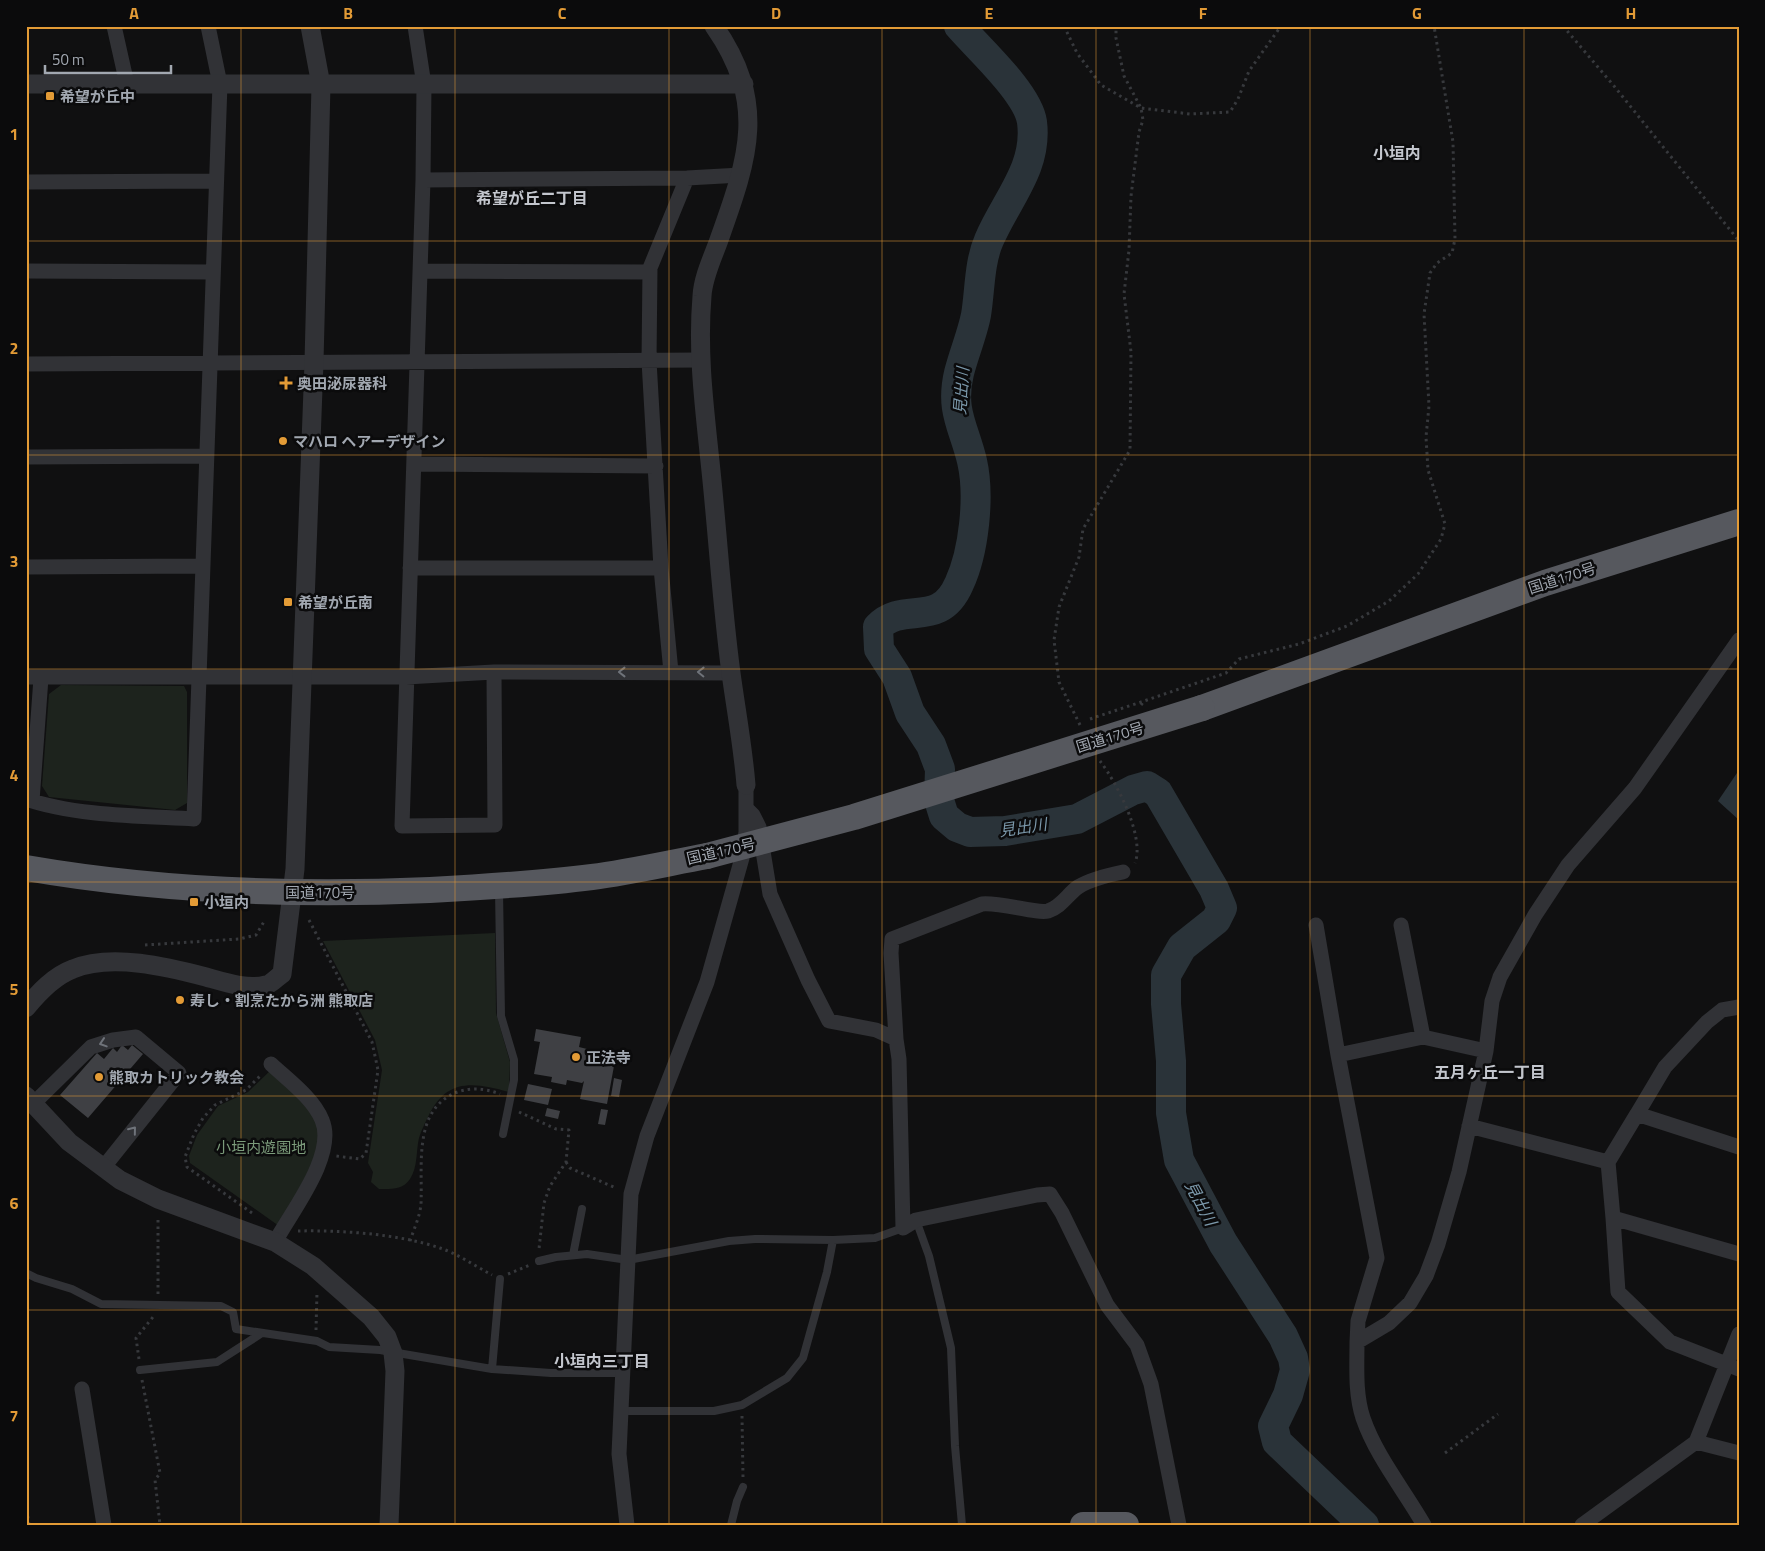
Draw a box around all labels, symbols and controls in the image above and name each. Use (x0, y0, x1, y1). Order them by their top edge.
text: A (129, 1, 139, 25)
text: B (343, 1, 353, 25)
text: C (558, 1, 567, 25)
text: D (771, 1, 781, 25)
text: E (985, 1, 994, 25)
text: F (1199, 1, 1208, 25)
text: G (1412, 1, 1422, 25)
text: H (1626, 1, 1636, 25)
scale bar (45, 42, 171, 74)
text: 50 m (52, 48, 85, 71)
place label: 希望が丘中 (60, 85, 135, 108)
marker: 希望が丘中 (44, 90, 56, 102)
text: 1 (10, 122, 18, 146)
district label: 小垣内 (1373, 141, 1421, 165)
district label: 希望が丘二丁目 (476, 186, 588, 210)
text: 2 (10, 336, 18, 360)
water label: 見出川 (947, 364, 975, 416)
place label: 奥田泌尿器科 (297, 372, 387, 395)
marker: 奥田泌尿器科 (279, 376, 293, 390)
place label: マハロ ヘアーデザイン (293, 430, 445, 453)
marker: マハロ ヘアーデザイン (277, 435, 289, 447)
text: 3 (10, 549, 18, 573)
street label: 国道170号 (1525, 556, 1599, 600)
place label: 希望が丘南 (298, 591, 373, 614)
marker: 希望が丘南 (282, 596, 294, 608)
one-way arrow (618, 667, 626, 677)
one-way arrow (697, 667, 704, 677)
street label: 国道170号 (1073, 716, 1147, 758)
text: 4 (10, 763, 19, 787)
water label: 見出川 (998, 811, 1050, 842)
street label: 国道170号 (684, 832, 758, 870)
street label: 国道170号 (285, 881, 355, 904)
place label: 小垣内 (204, 891, 249, 914)
marker: 小垣内 (188, 896, 200, 908)
text: 5 (10, 977, 19, 1001)
place label: 寿し・割烹たから洲 熊取店 (190, 989, 373, 1012)
marker: 寿し・割烹たから洲 熊取店 (174, 994, 186, 1006)
one-way arrow (99, 1038, 108, 1048)
place label: 正法寺 (586, 1046, 631, 1069)
marker: 正法寺 (570, 1051, 582, 1063)
district label: 五月ヶ丘一丁目 (1434, 1060, 1546, 1084)
place label: 熊取カトリック教会 (109, 1066, 244, 1089)
marker: 熊取カトリック教会 (93, 1071, 105, 1083)
one-way arrow (128, 1126, 137, 1135)
park label: 小垣内遊園地 (216, 1136, 306, 1159)
water label: 見出川 (1179, 1176, 1224, 1232)
text: 6 (10, 1191, 19, 1215)
district label: 小垣内三丁目 (554, 1349, 650, 1373)
text: 7 (10, 1404, 18, 1428)

